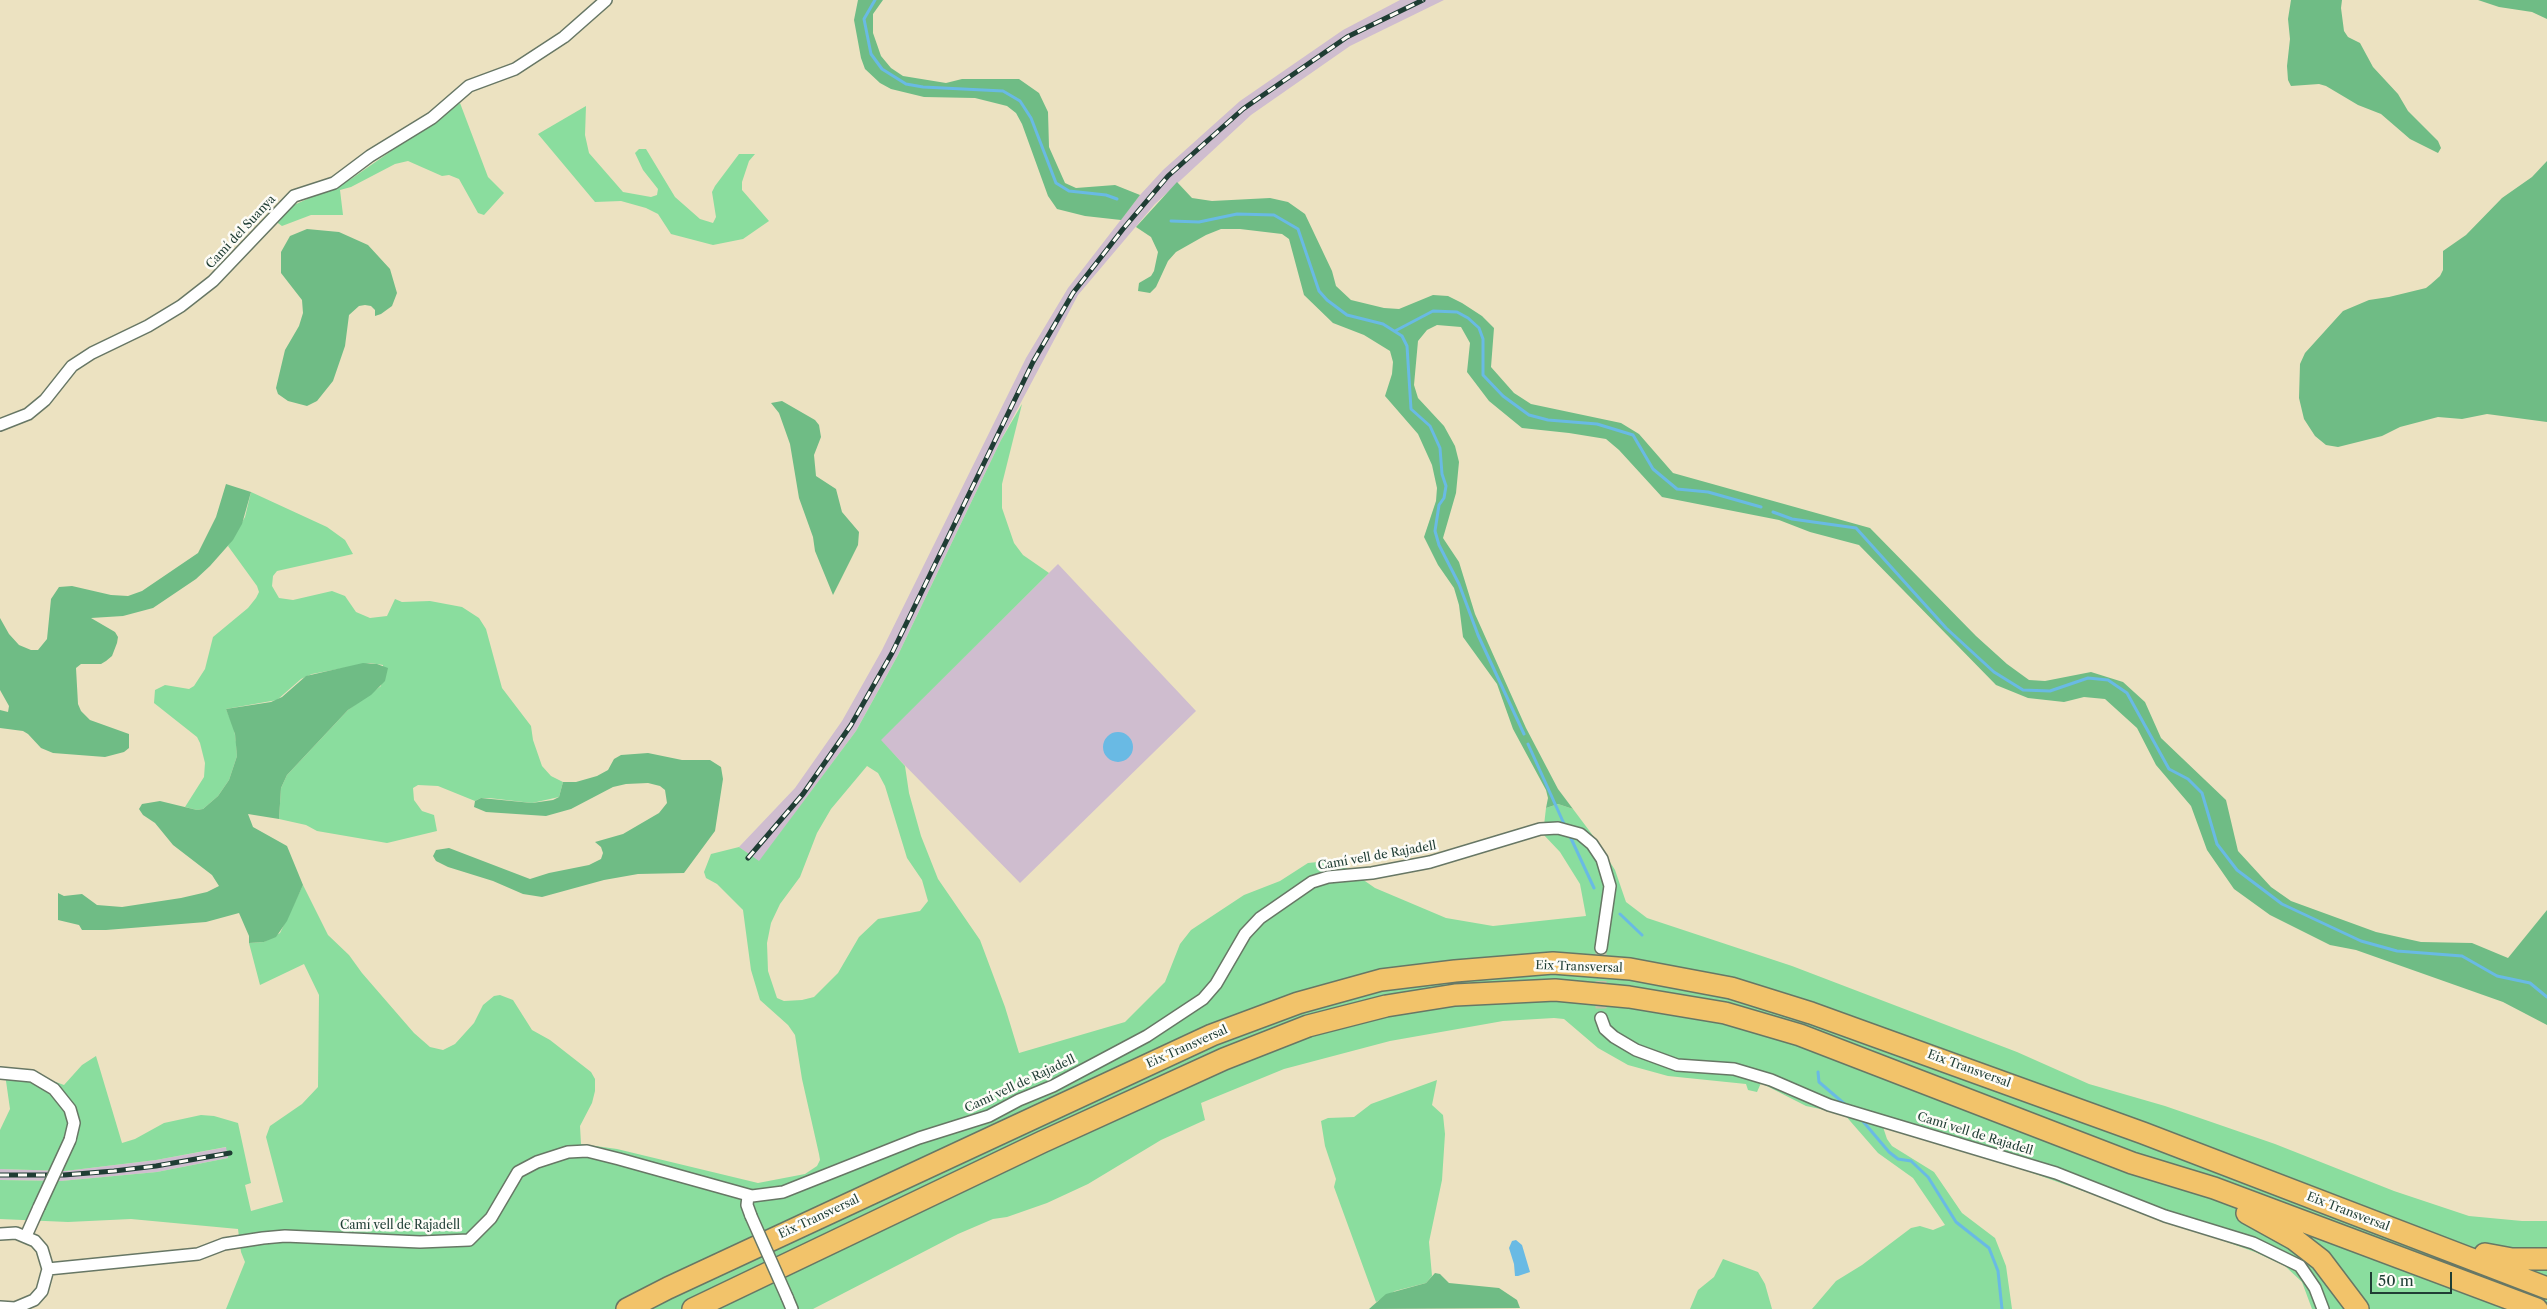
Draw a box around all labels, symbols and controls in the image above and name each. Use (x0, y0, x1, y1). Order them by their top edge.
street label: Camí del Suanya (203, 192, 279, 272)
street label: Camí vell de Rajadell (1317, 838, 1437, 874)
street label: Eix Transversal (1535, 958, 1623, 976)
street label: Eix Transversal (1144, 1023, 1230, 1071)
street label: Eix Transversal (1925, 1047, 2013, 1091)
street label: Camí vell de Rajadell (963, 1052, 1077, 1116)
street label: Camí vell de Rajadell (1915, 1110, 2035, 1158)
street label: Eix Transversal (2305, 1190, 2391, 1234)
street label: Eix Transversal (776, 1192, 862, 1242)
street label: Camí vell de Rajadell (340, 1219, 460, 1233)
scale bar (2372, 1262, 2454, 1294)
text: 50 m (2378, 1271, 2414, 1290)

